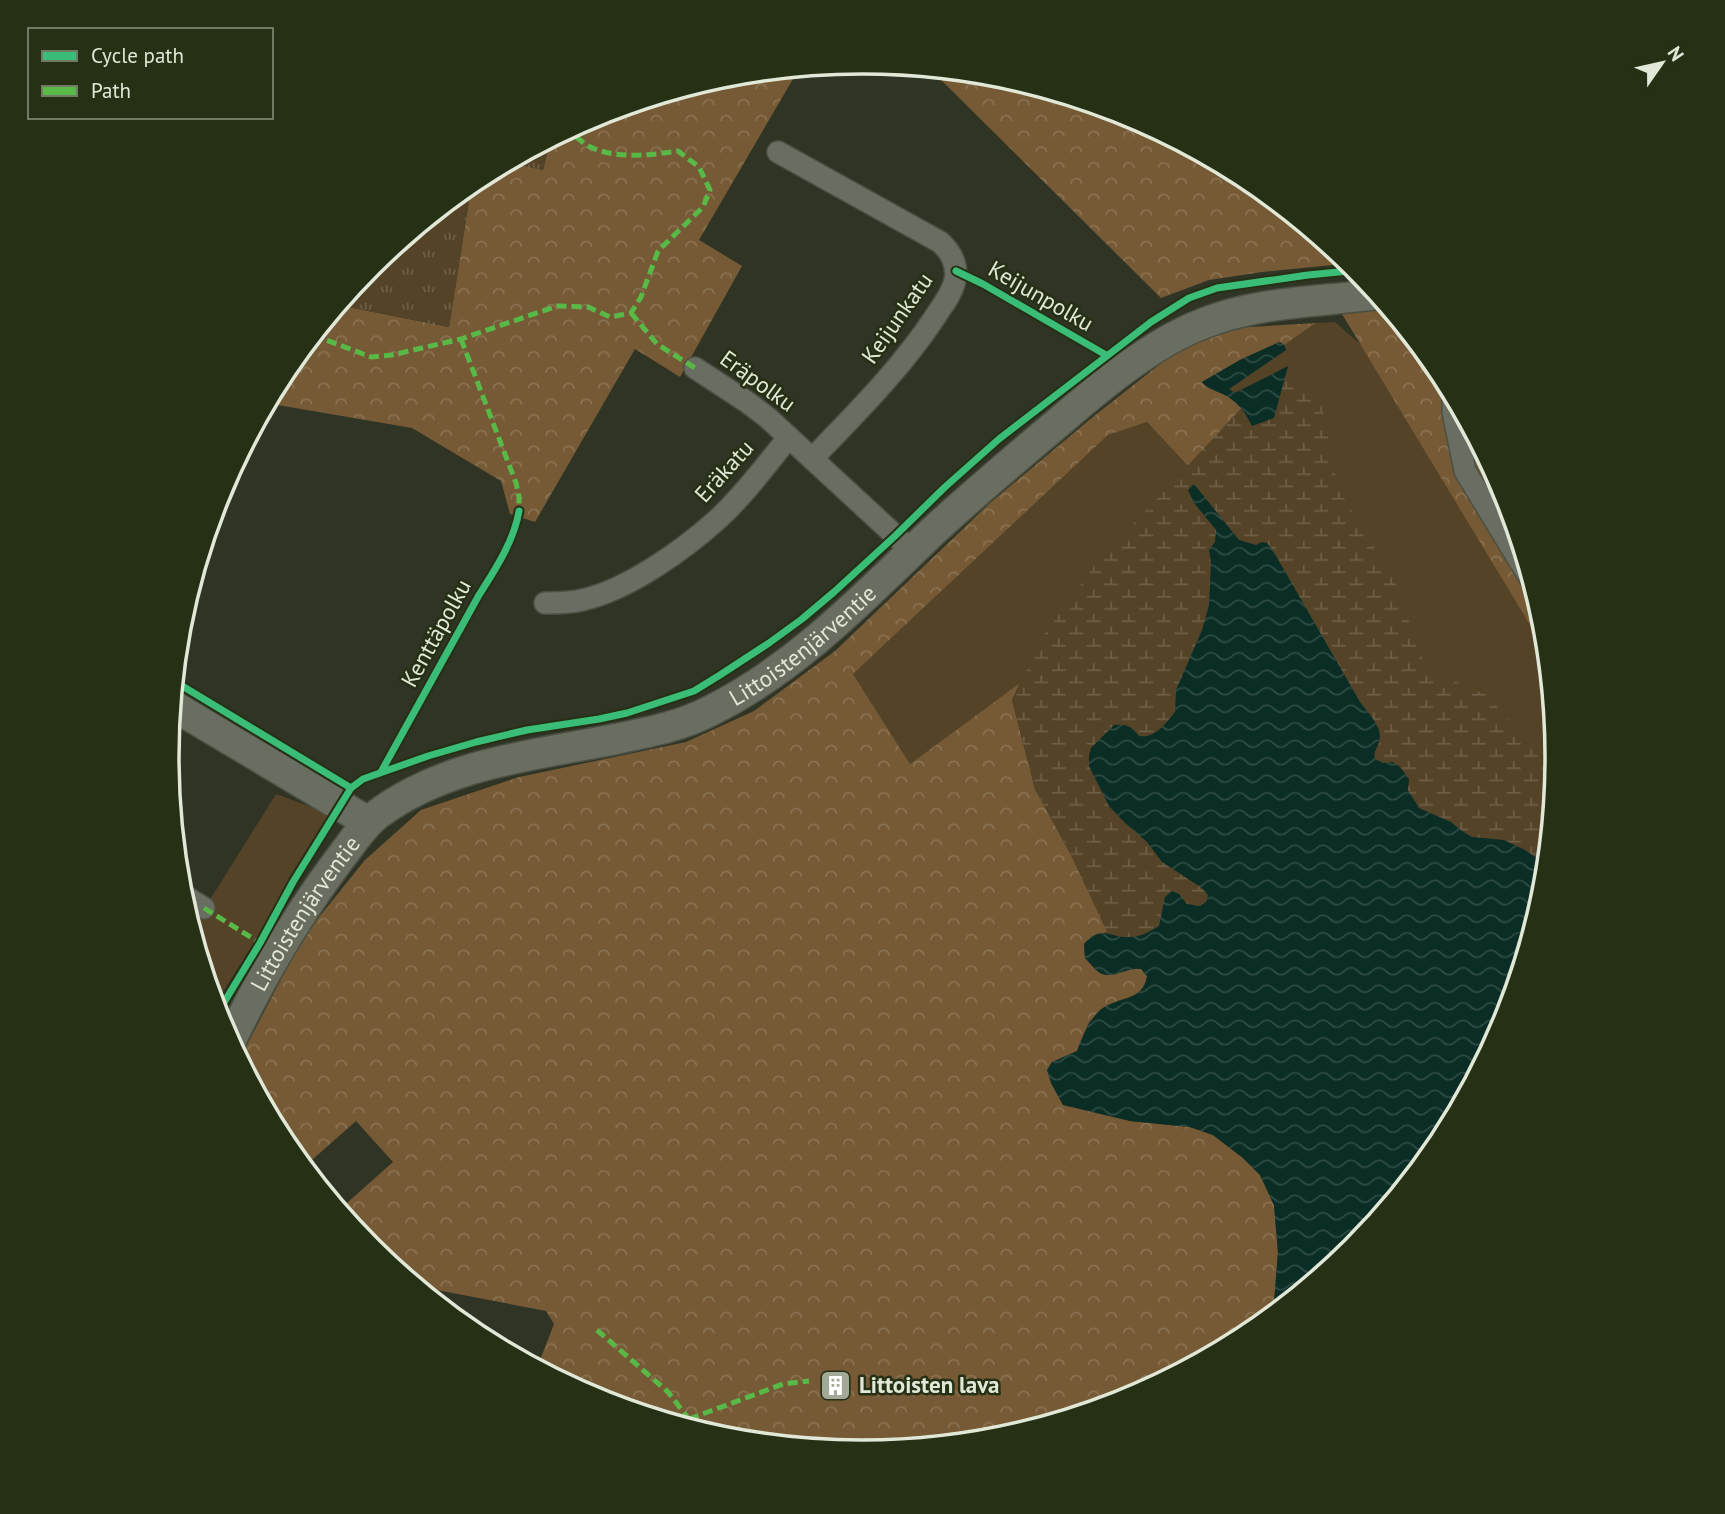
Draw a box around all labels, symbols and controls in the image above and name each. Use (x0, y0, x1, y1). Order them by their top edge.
legend (28, 28, 273, 119)
north arrow (1627, 28, 1697, 98)
text: Cycle path (91, 42, 184, 69)
text: N (1663, 42, 1690, 65)
text: Path (91, 77, 131, 104)
street label: Keijunpolku (983, 254, 1099, 337)
street label: Keijunkatu (855, 267, 938, 369)
street label: Eräpolku (715, 343, 802, 418)
street label: Eräkatu (688, 433, 759, 508)
street label: Kenttäpolku (394, 574, 477, 692)
street label: Littoistenjärventie (724, 579, 882, 712)
street label: Littoistenjärventie (244, 830, 366, 996)
building icon: Littoisten lava (819, 1368, 853, 1402)
place label: Littoisten lava (859, 1370, 1000, 1399)

